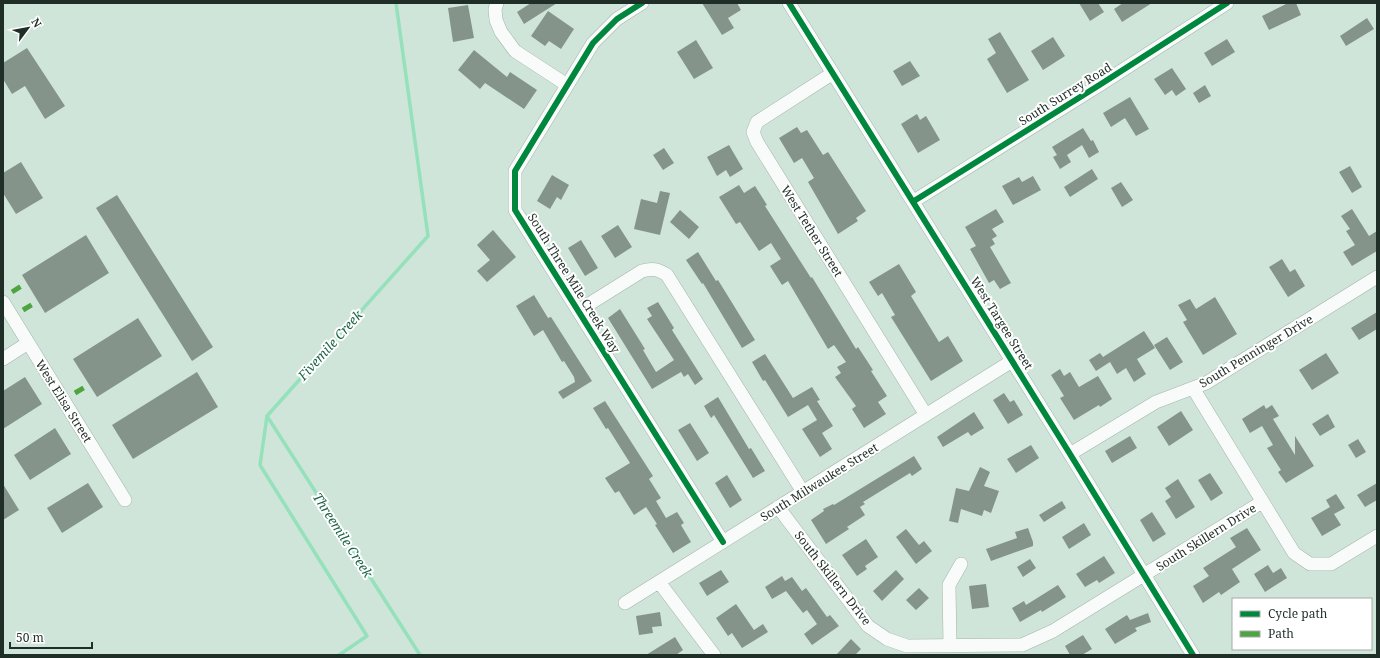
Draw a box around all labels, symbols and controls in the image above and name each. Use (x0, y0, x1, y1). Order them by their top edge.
north arrow (8, 8, 48, 48)
text: N (28, 15, 46, 30)
street label: South Surrey Road (1015, 58, 1115, 129)
street label: West Tether Street (777, 182, 847, 280)
street label: South Three Mile Creek Way (524, 210, 624, 356)
street label: West Targee Street (967, 273, 1037, 373)
water label: Fivemile Creek (293, 306, 367, 385)
street label: South Penninger Drive (1196, 310, 1316, 392)
street label: West Elisa Street (32, 356, 96, 446)
street label: South Milwaukee Street (757, 439, 881, 525)
water label: Threemile Creek (309, 489, 378, 581)
street label: South Skillern Drive (1153, 499, 1259, 575)
street label: South Skillern Drive (791, 527, 875, 629)
legend (1232, 598, 1372, 650)
text: Cycle path (1268, 605, 1328, 622)
scale bar (10, 624, 92, 650)
text: Path (1268, 625, 1294, 642)
text: 50 m (16, 629, 44, 646)

